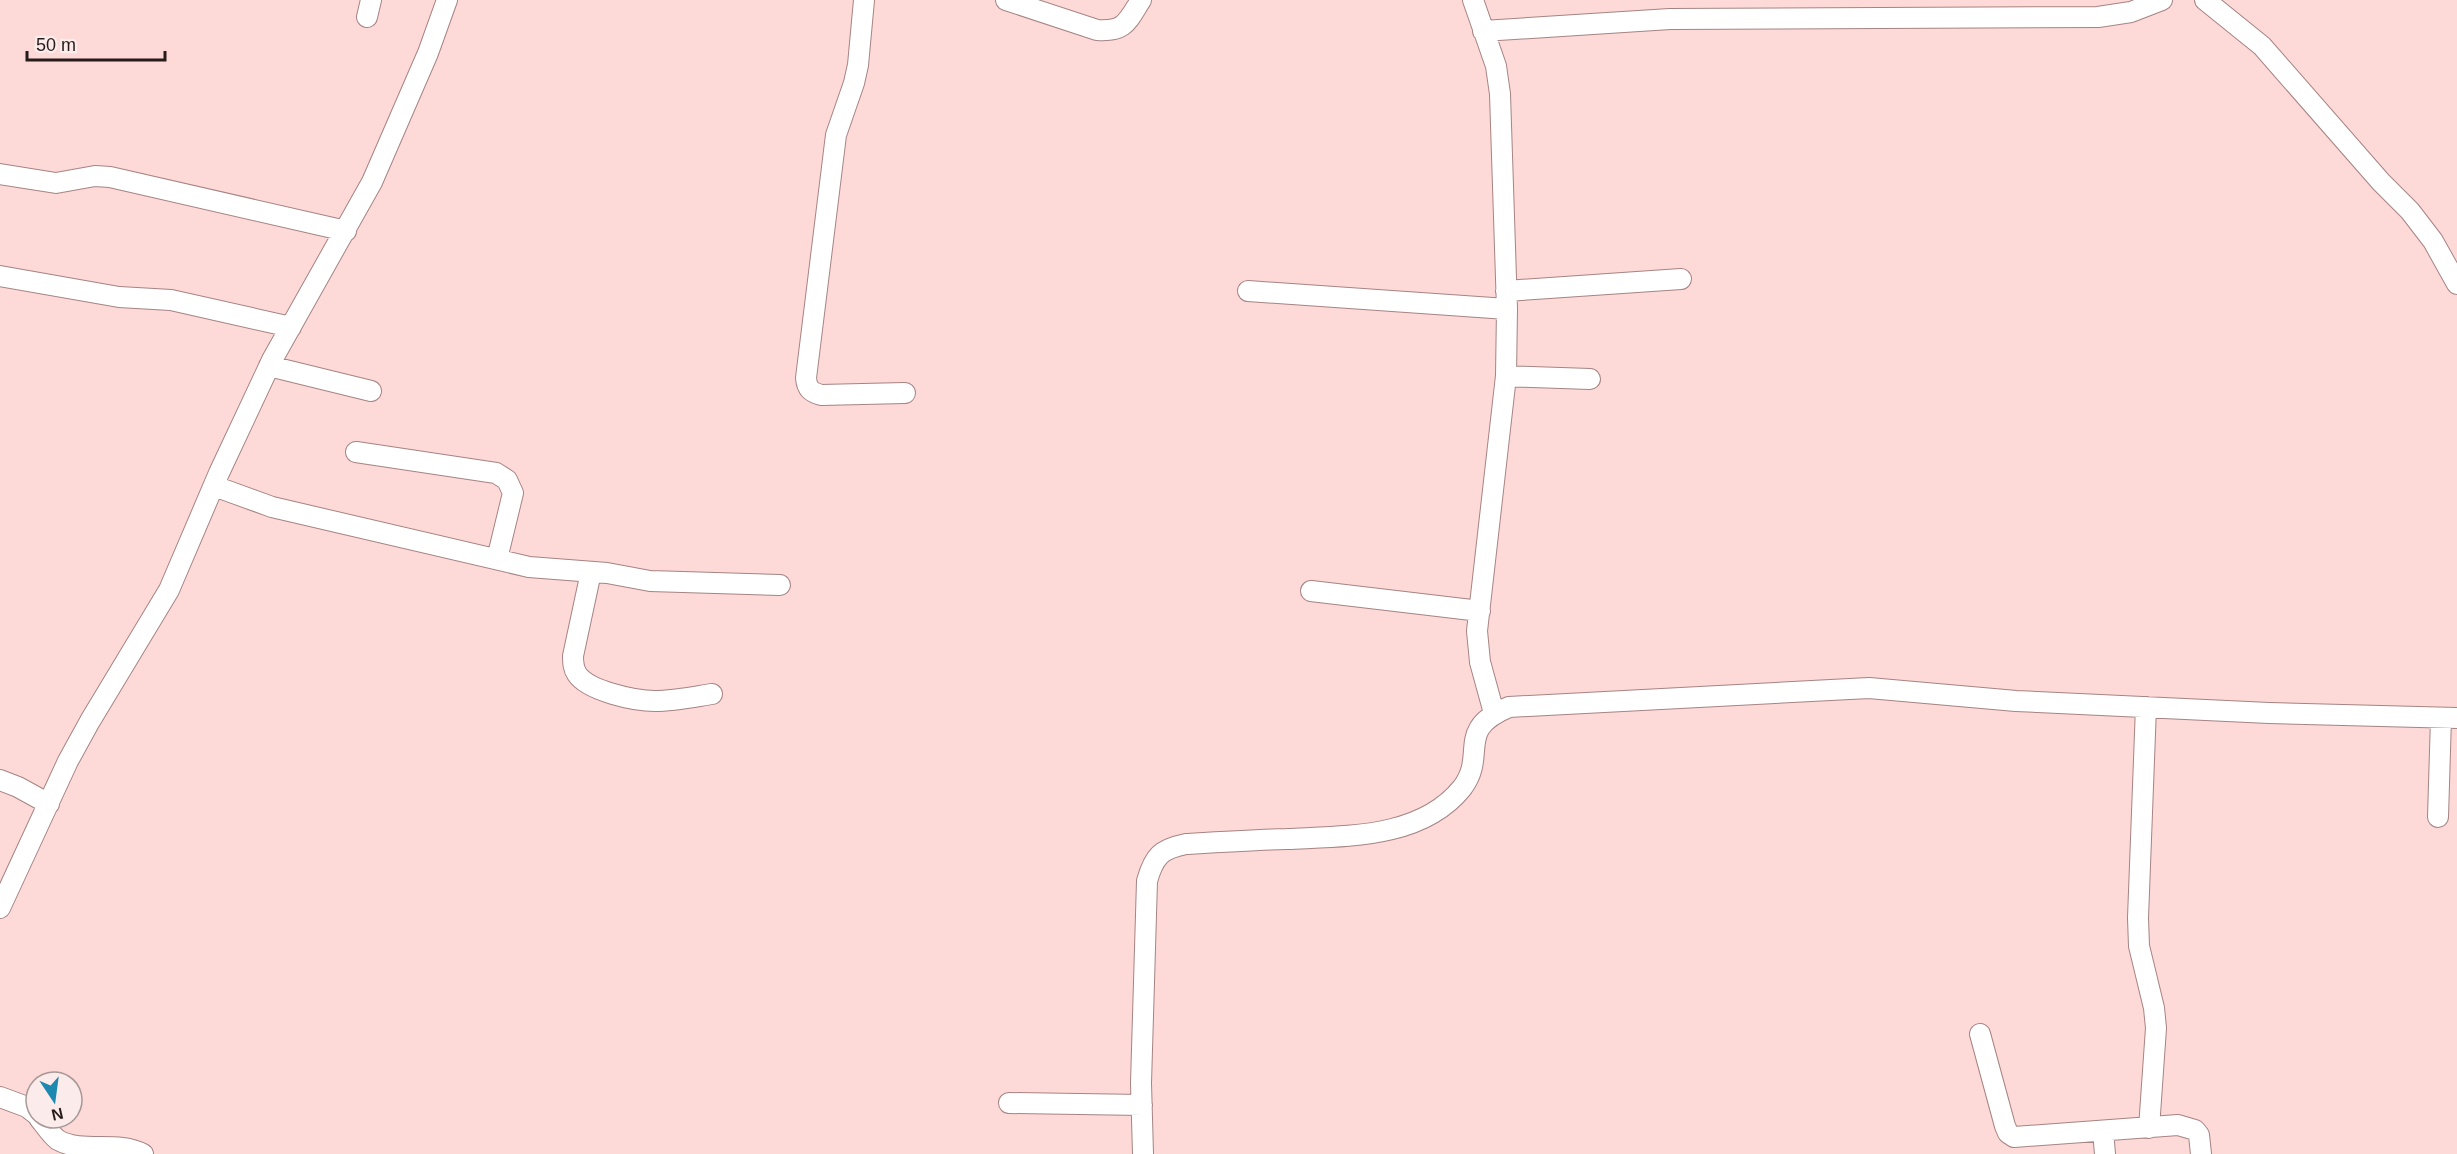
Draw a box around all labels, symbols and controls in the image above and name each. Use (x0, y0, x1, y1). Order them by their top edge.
scale bar (27, 24, 165, 62)
text: 50 m (36, 35, 76, 55)
north arrow (24, 1070, 84, 1130)
text: N (50, 1105, 65, 1124)

